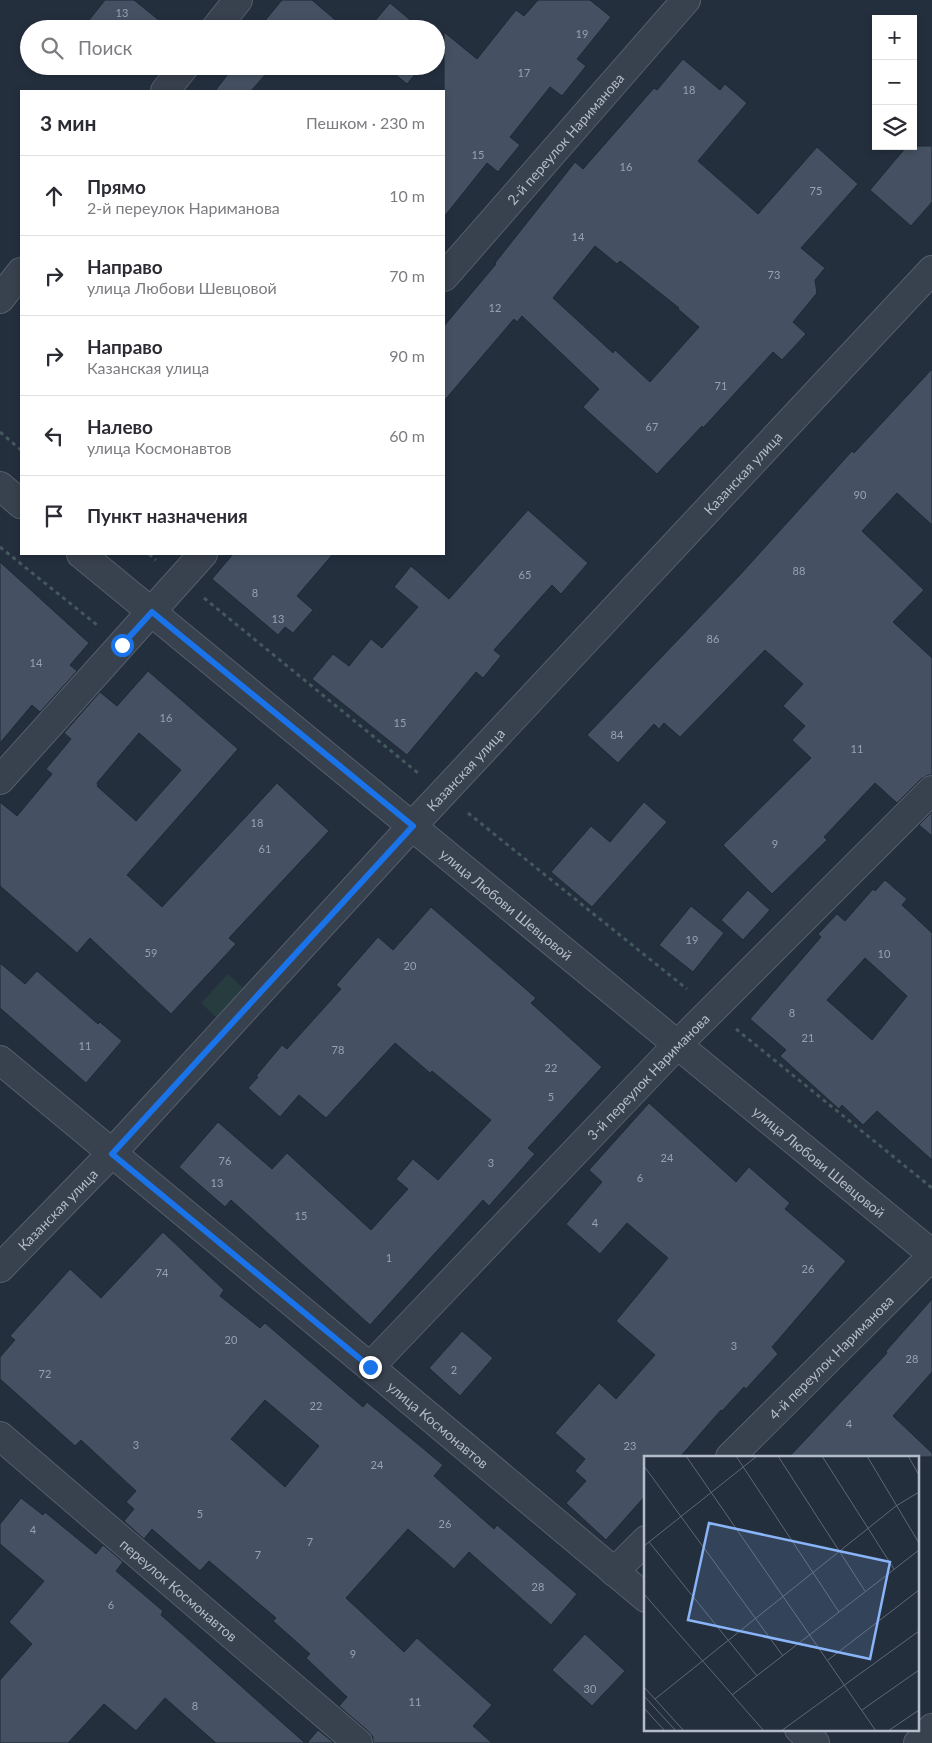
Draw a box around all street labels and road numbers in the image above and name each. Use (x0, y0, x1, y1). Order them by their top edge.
street label: 2-й переулок Нариманова (503, 69, 627, 208)
street label: Казанская улица (700, 428, 785, 518)
street label: Казанская улица (422, 724, 508, 814)
street label: улица Любови Шевцовой (437, 845, 576, 963)
street label: 3-й переулок Нариманова (583, 1010, 712, 1143)
street label: улица Любови Шевцовой (750, 1102, 889, 1221)
street label: Казанская улица (14, 1165, 101, 1254)
street label: 4-й переулок Нариманова (765, 1291, 897, 1423)
street label: улица Космонавтов (384, 1377, 492, 1471)
street label: переулок Космонавтов (117, 1535, 241, 1645)

